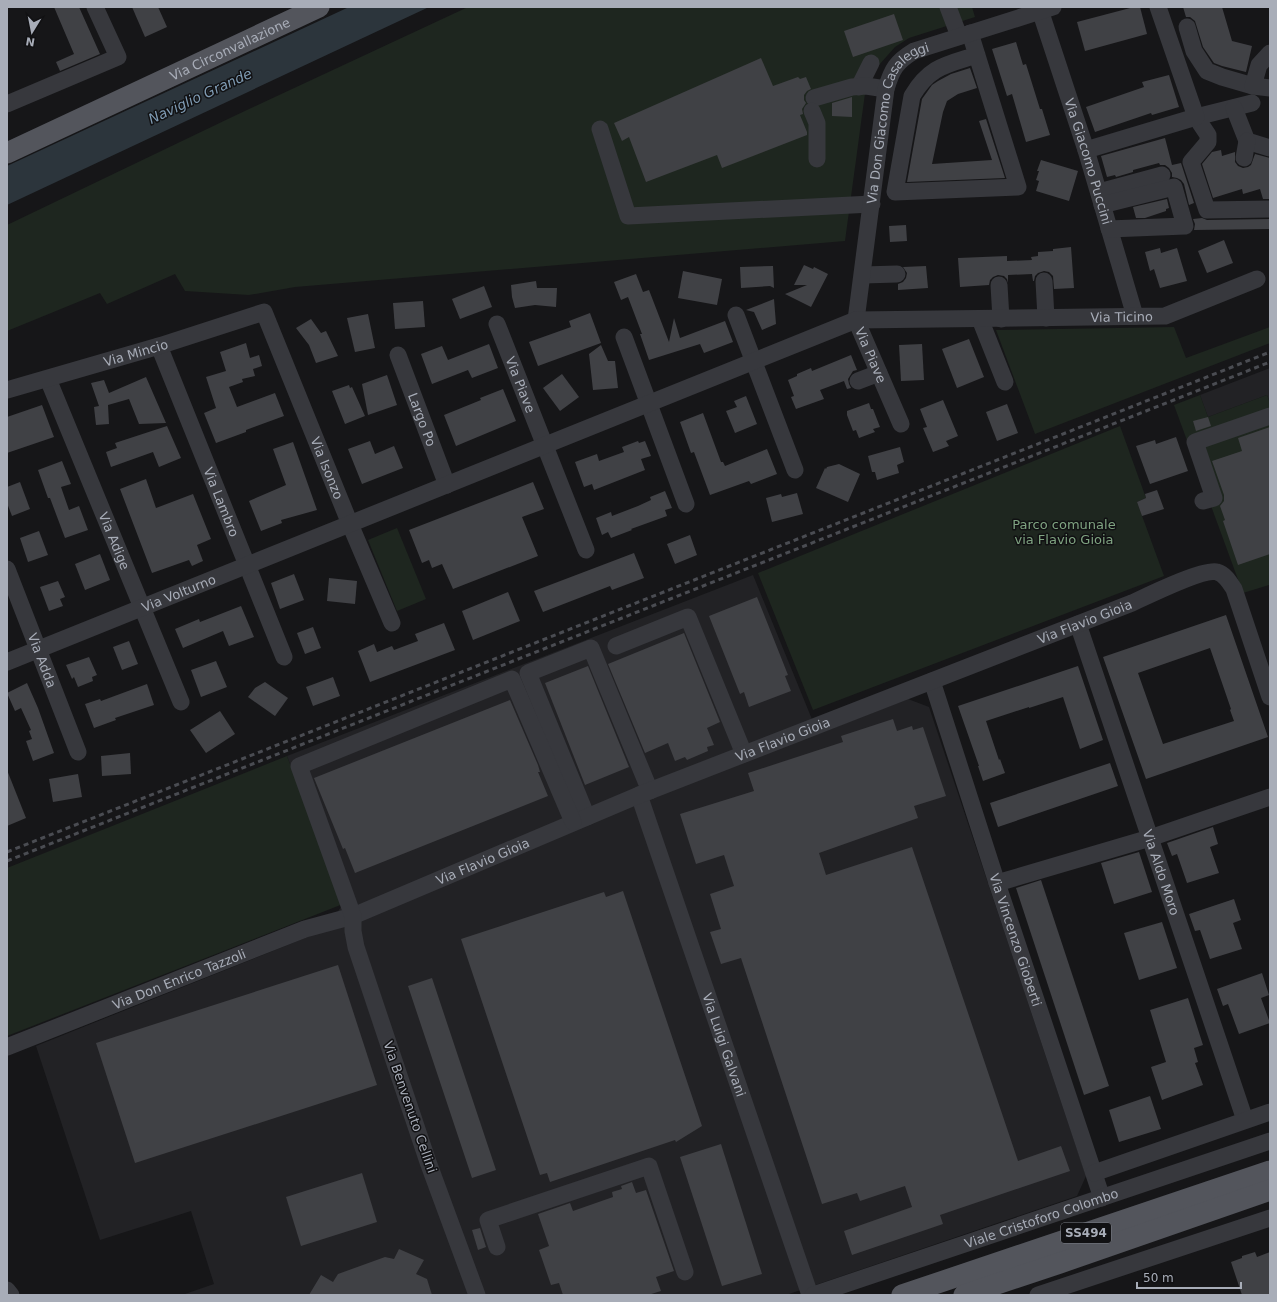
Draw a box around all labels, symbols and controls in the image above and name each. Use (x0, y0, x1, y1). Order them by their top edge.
north arrow (12, 12, 52, 52)
street label: Via Circonvallazione (167, 14, 292, 83)
text: N (25, 34, 36, 49)
street label: Via Don Giacomo Casaleggi (864, 39, 931, 205)
water label: Naviglio Grande (146, 65, 254, 127)
street label: Via Giacomo Puccini (1062, 96, 1115, 226)
street label: Via Ticino (1090, 309, 1153, 324)
street label: Via Piave (852, 325, 890, 385)
street label: Via Mincio (102, 336, 170, 369)
street label: Via Piave (503, 354, 539, 415)
street label: Largo Po (405, 391, 439, 448)
street label: Via Isonzo (308, 435, 347, 501)
street label: Via Lambro (201, 465, 242, 539)
street label: Via Adige (96, 510, 133, 572)
park label: Parco comunale via Flavio Gioia (1012, 517, 1116, 547)
street label: Via Volturno (139, 571, 218, 615)
street label: Via Flavio Gioia (1035, 596, 1134, 647)
street label: Via Adda (25, 631, 60, 690)
street label: Via Flavio Gioia (733, 714, 832, 764)
street label: Via Aldo Moro (1140, 828, 1183, 917)
street label: Via Flavio Gioia (434, 835, 532, 888)
street label: Via Vincenzo Gioberti (987, 871, 1045, 1008)
street label: Via Don Enrico Tazzoli (110, 946, 248, 1012)
street label: Via Luigi Galvani (700, 991, 749, 1099)
street label: Via Benvenuto Cellini (380, 1039, 440, 1175)
street label: Viale Cristoforo Colombo (963, 1185, 1120, 1251)
road number: SS494 (1061, 1223, 1111, 1243)
scale bar (1137, 1264, 1241, 1290)
text: 50 m (1143, 1271, 1174, 1285)

